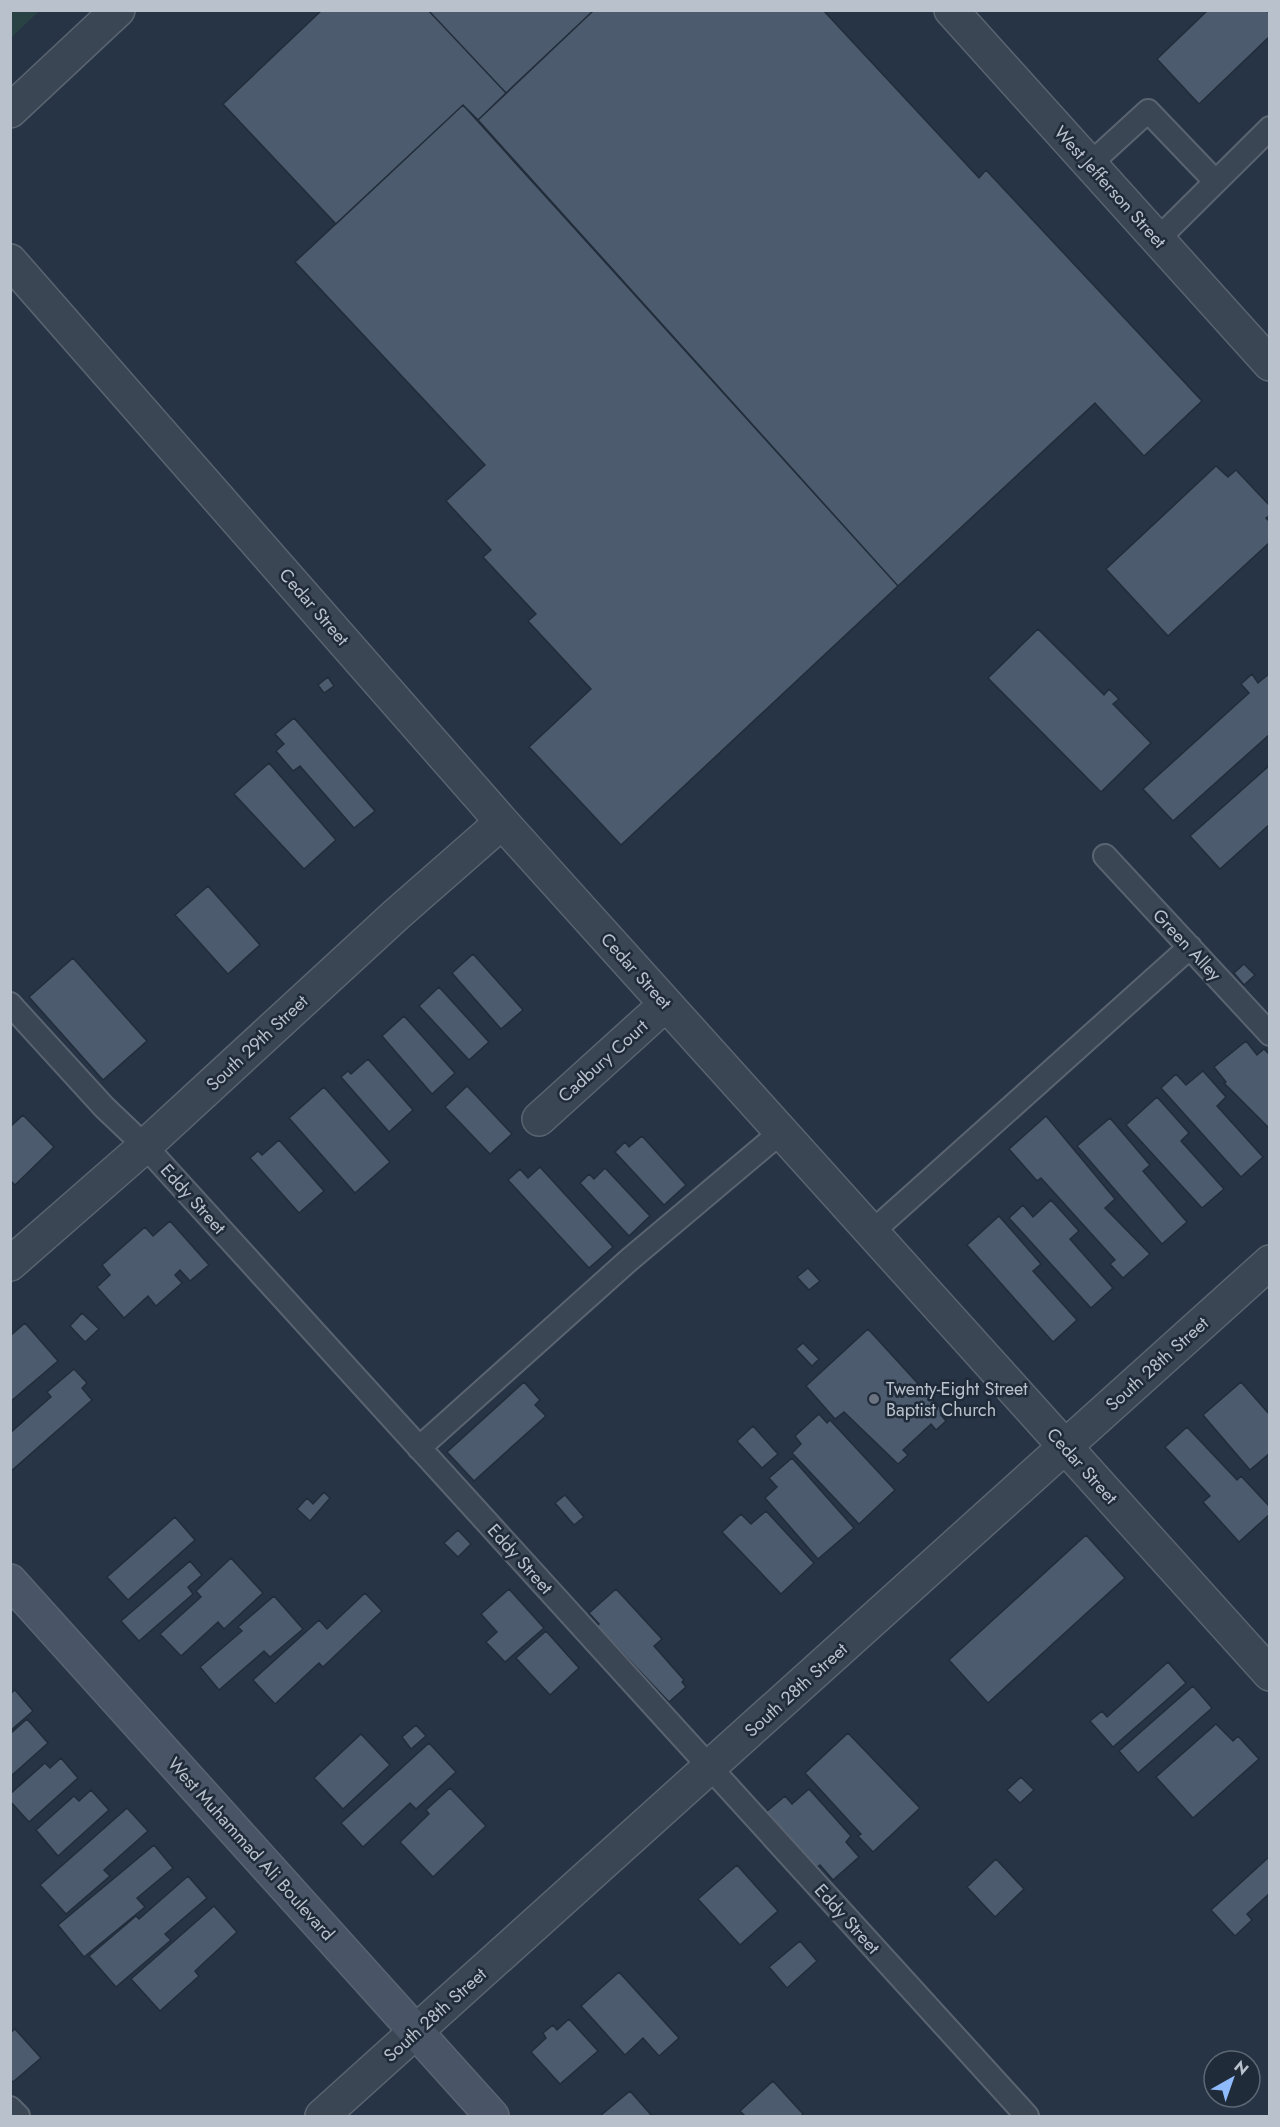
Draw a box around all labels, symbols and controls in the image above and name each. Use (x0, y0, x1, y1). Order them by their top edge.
street label: West Jefferson Street (1048, 120, 1173, 254)
street label: Cedar Street (273, 563, 355, 652)
street label: Green Alley (1147, 903, 1227, 987)
street label: Cedar Street (595, 927, 678, 1016)
street label: South 29th Street (200, 988, 314, 1097)
street label: Cadbury Court (552, 1013, 654, 1108)
street label: Eddy Street (154, 1158, 232, 1240)
street label: South 28th Street (1100, 1310, 1215, 1417)
place label: Twenty-Eight Street Baptist Church (886, 1376, 1028, 1423)
marker: Twenty-Eight Street Baptist Church (867, 1392, 881, 1406)
street label: Cedar Street (1041, 1422, 1124, 1511)
street label: Eddy Street (481, 1518, 559, 1600)
street label: South 28th Street (739, 1636, 854, 1743)
street label: West Muhammad Ali Boulevard (161, 1752, 341, 1946)
street label: Eddy Street (808, 1878, 886, 1960)
street label: South 28th Street (378, 1961, 493, 2068)
north arrow (1202, 2049, 1262, 2109)
text: N (1229, 2055, 1254, 2081)

